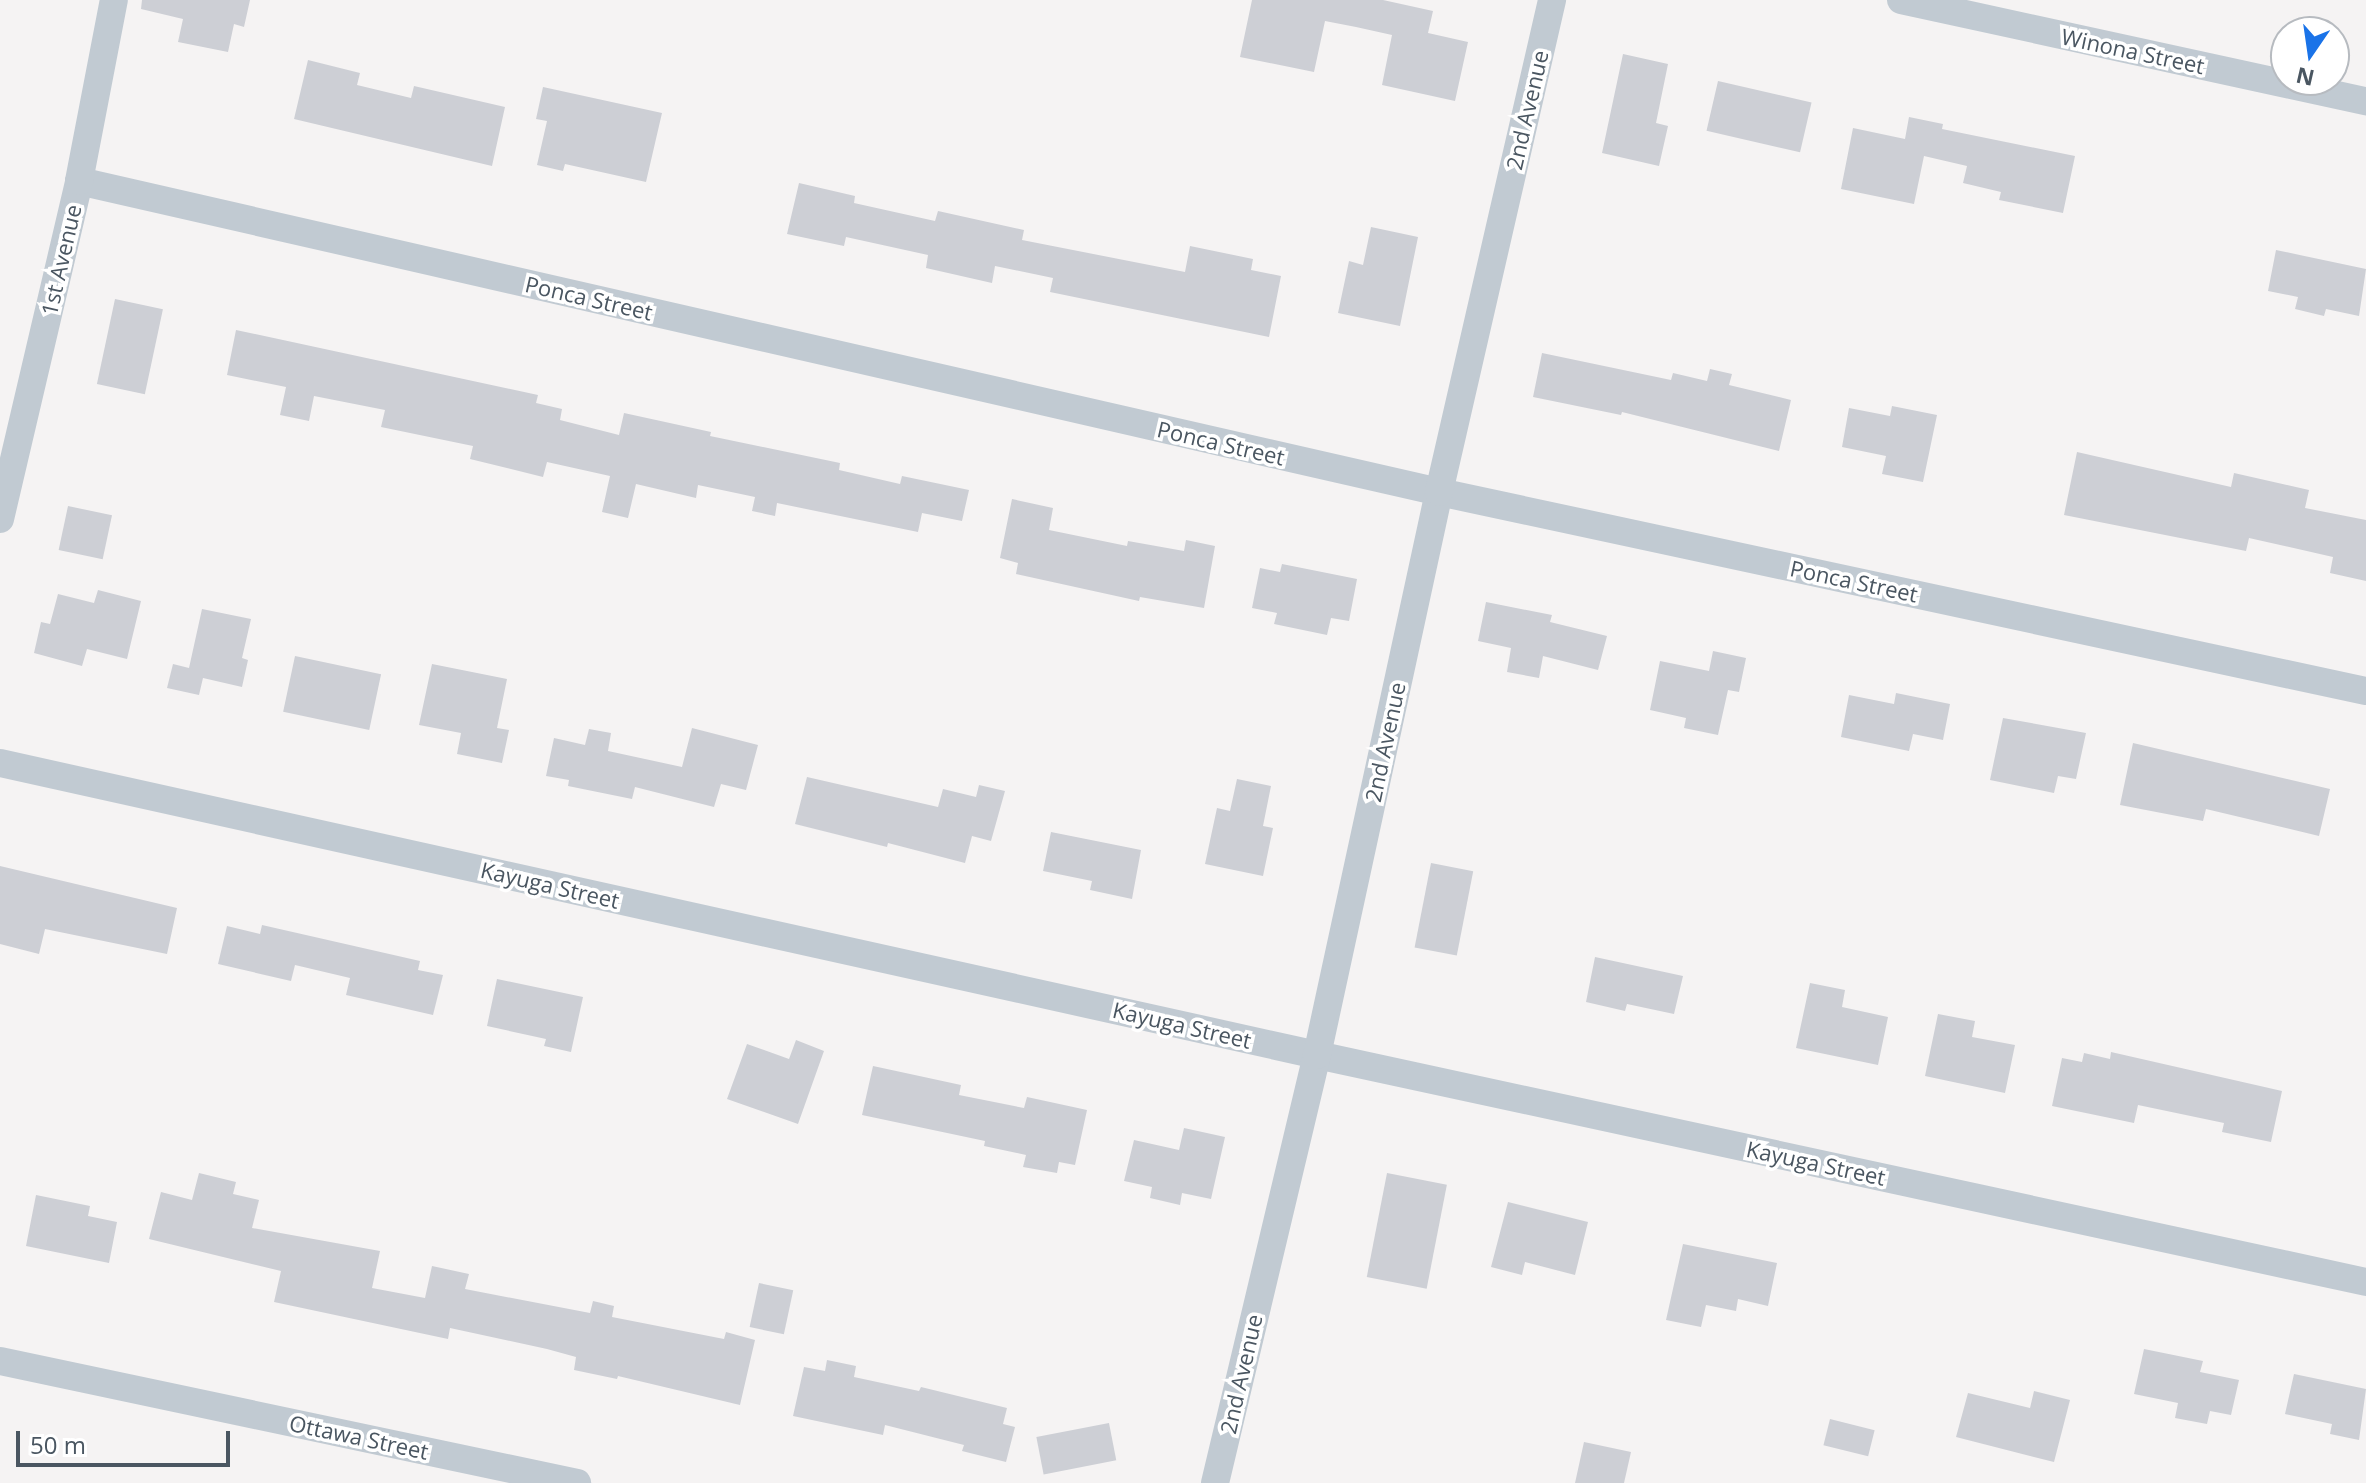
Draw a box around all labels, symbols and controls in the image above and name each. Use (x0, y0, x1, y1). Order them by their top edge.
north arrow (2270, 16, 2350, 96)
street label: Winona Street (2059, 23, 2207, 79)
street label: 2nd Avenue (1500, 48, 1554, 172)
text: N (2293, 61, 2317, 94)
street label: 1st Avenue (35, 202, 87, 318)
street label: Ponca Street (523, 271, 655, 325)
street label: Ponca Street (1155, 416, 1287, 470)
street label: Ponca Street (1788, 555, 1920, 607)
street label: 2nd Avenue (1359, 680, 1411, 804)
street label: Kayuga Street (478, 856, 622, 914)
street label: Kayuga Street (1110, 996, 1254, 1054)
street label: Kayuga Street (1744, 1135, 1888, 1191)
street label: 2nd Avenue (1214, 1312, 1268, 1436)
street label: Ottawa Street (287, 1409, 431, 1465)
scale bar (20, 1415, 234, 1465)
text: 50 m (30, 1428, 86, 1461)

